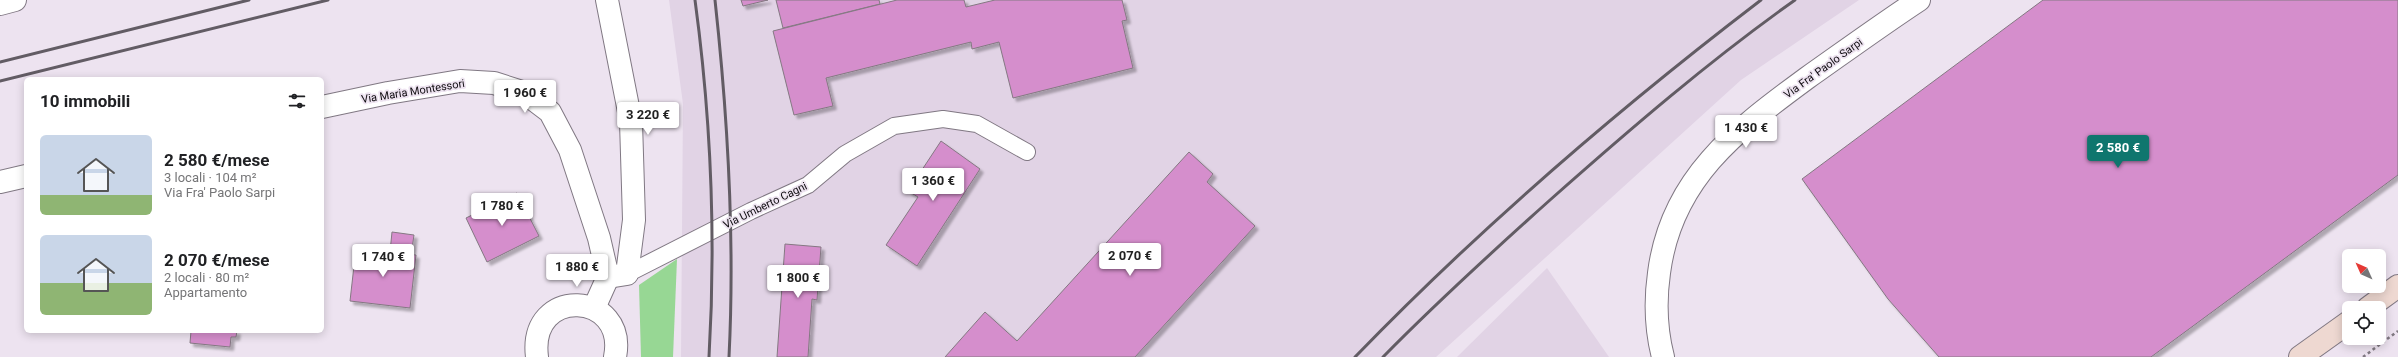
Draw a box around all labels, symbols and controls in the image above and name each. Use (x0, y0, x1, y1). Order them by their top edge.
street label: Via Fra' Paolo Sarpi (1781, 36, 1865, 101)
street label: Via Maria Montessori (360, 77, 466, 106)
pin: 1 960 € (488, 80, 562, 114)
text: 1 960 € (503, 85, 547, 100)
icon: filters (286, 90, 308, 112)
text: 10 immobili (40, 91, 130, 111)
pin: 3 220 € (611, 102, 685, 136)
text: 3 220 € (626, 107, 670, 122)
pin: 1 430 € (1709, 115, 1783, 149)
text: 1 430 € (1724, 120, 1768, 135)
pin: 2 580 € (2081, 135, 2155, 169)
text: 2 580 € (2096, 140, 2140, 155)
text: 2 580 €/mese (164, 150, 269, 170)
icon: home (72, 151, 120, 199)
pin: 1 360 € (896, 168, 970, 202)
text: 3 locali · 104 m² (164, 170, 256, 185)
text: 1 360 € (911, 173, 955, 188)
street label: Via Umberto Cagni (721, 179, 809, 231)
text: Via Fra' Paolo Sarpi (164, 185, 275, 200)
pin: 1 780 € (465, 193, 539, 227)
text: 1 780 € (480, 198, 524, 213)
pin: 2 070 € (1093, 243, 1167, 277)
pin: 1 740 € (346, 244, 420, 278)
text: 2 070 € (1108, 248, 1152, 263)
text: 1 740 € (361, 249, 405, 264)
north arrow (2342, 249, 2386, 293)
map controls (2342, 249, 2386, 345)
text: 2 070 €/mese (164, 250, 269, 270)
icon: home (72, 251, 120, 299)
pin: 1 880 € (540, 254, 614, 288)
text: 1 880 € (555, 259, 599, 274)
pin: 1 800 € (761, 265, 835, 299)
text: 2 locali · 80 m² (164, 270, 249, 285)
text: 1 800 € (776, 270, 820, 285)
text: Appartamento (164, 285, 247, 300)
button: locate (2342, 301, 2386, 345)

